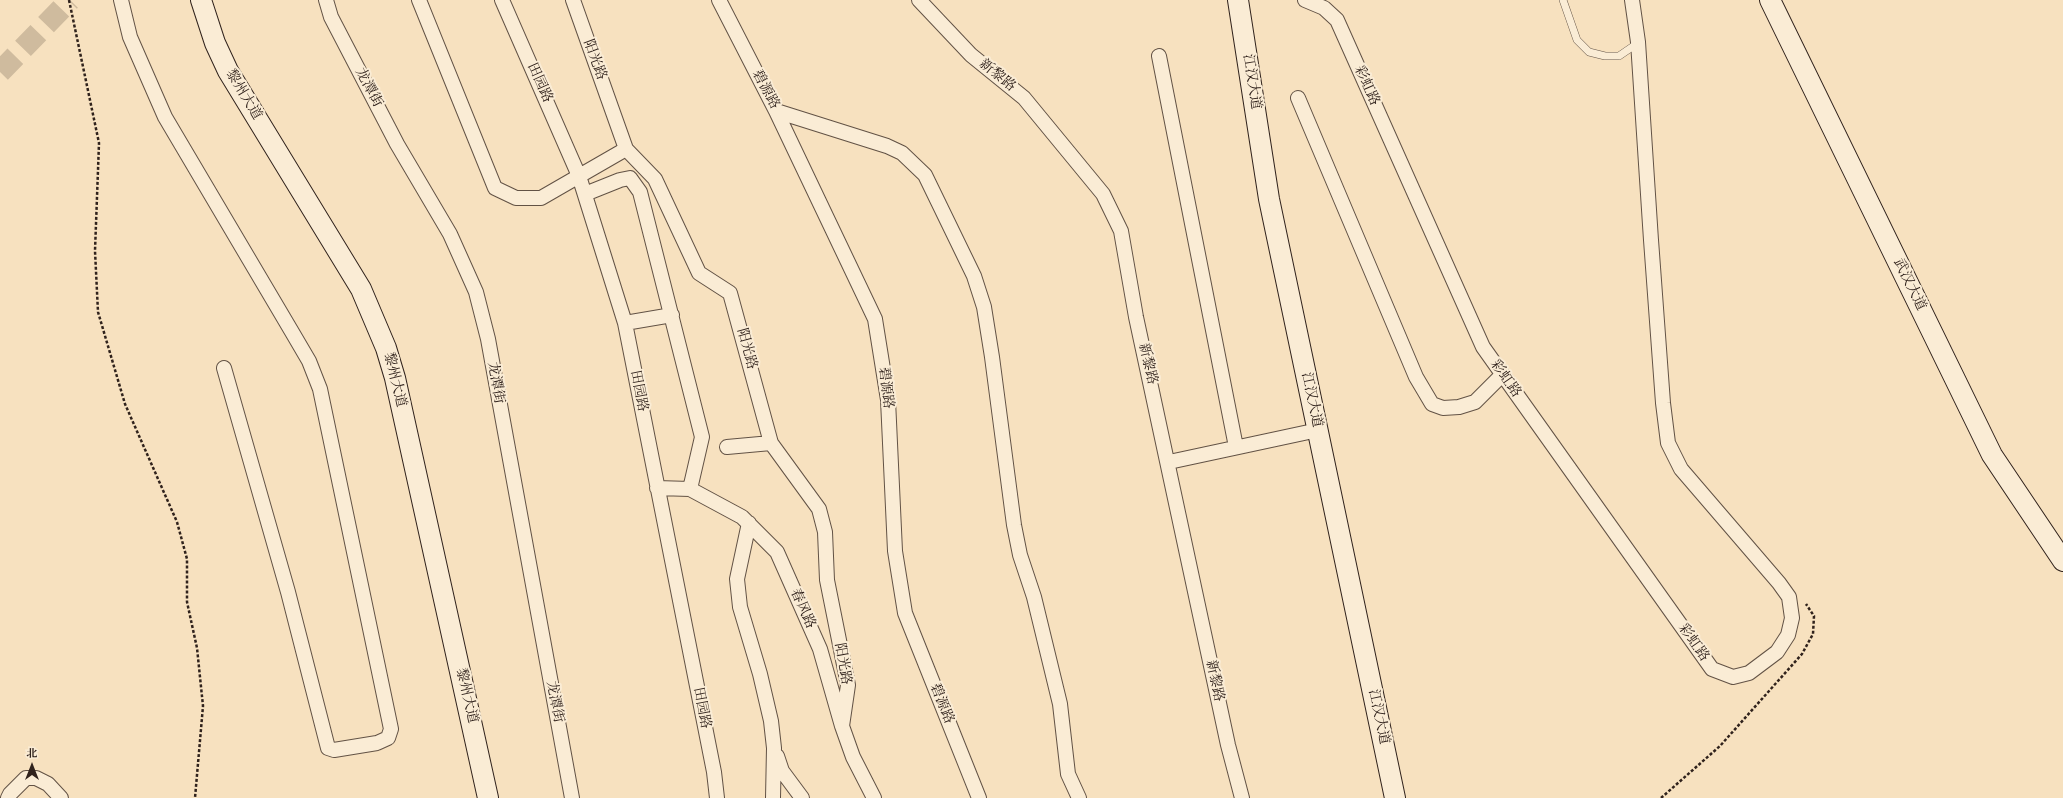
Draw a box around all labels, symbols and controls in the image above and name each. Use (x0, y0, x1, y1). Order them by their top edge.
street label: 阳光路 (579, 37, 609, 83)
street label: 江汉大道 (1238, 53, 1264, 111)
street label: 新黎路 (975, 56, 1019, 96)
street label: 田园路 (523, 60, 555, 106)
street label: 彩虹路 (1350, 63, 1382, 109)
street label: 龙潭街 (351, 66, 385, 110)
street label: 黎州大道 (221, 67, 265, 123)
street label: 碧源路 (748, 68, 782, 112)
street label: 武汉大道 (1889, 256, 1929, 314)
street label: 阳光路 (732, 327, 760, 371)
street label: 新黎路 (1134, 342, 1160, 386)
street label: 黎州大道 (379, 351, 409, 409)
street label: 彩虹路 (1486, 357, 1524, 401)
street label: 龙潭街 (483, 361, 507, 405)
street label: 碧源路 (874, 366, 896, 410)
street label: 田园路 (626, 369, 650, 413)
street label: 江汉大道 (1297, 371, 1325, 429)
street label: 春风路 (786, 586, 818, 632)
street label: 彩虹路 (1674, 621, 1712, 665)
street label: 阳光路 (830, 642, 854, 686)
street label: 新黎路 (1201, 659, 1227, 703)
street label: 黎州大道 (452, 667, 480, 725)
street label: 龙潭街 (542, 680, 566, 724)
street label: 碧源路 (925, 681, 957, 727)
street label: 田园路 (689, 686, 713, 730)
street label: 江汉大道 (1364, 688, 1392, 746)
north arrow (12, 746, 52, 786)
text: 北 (27, 747, 38, 761)

